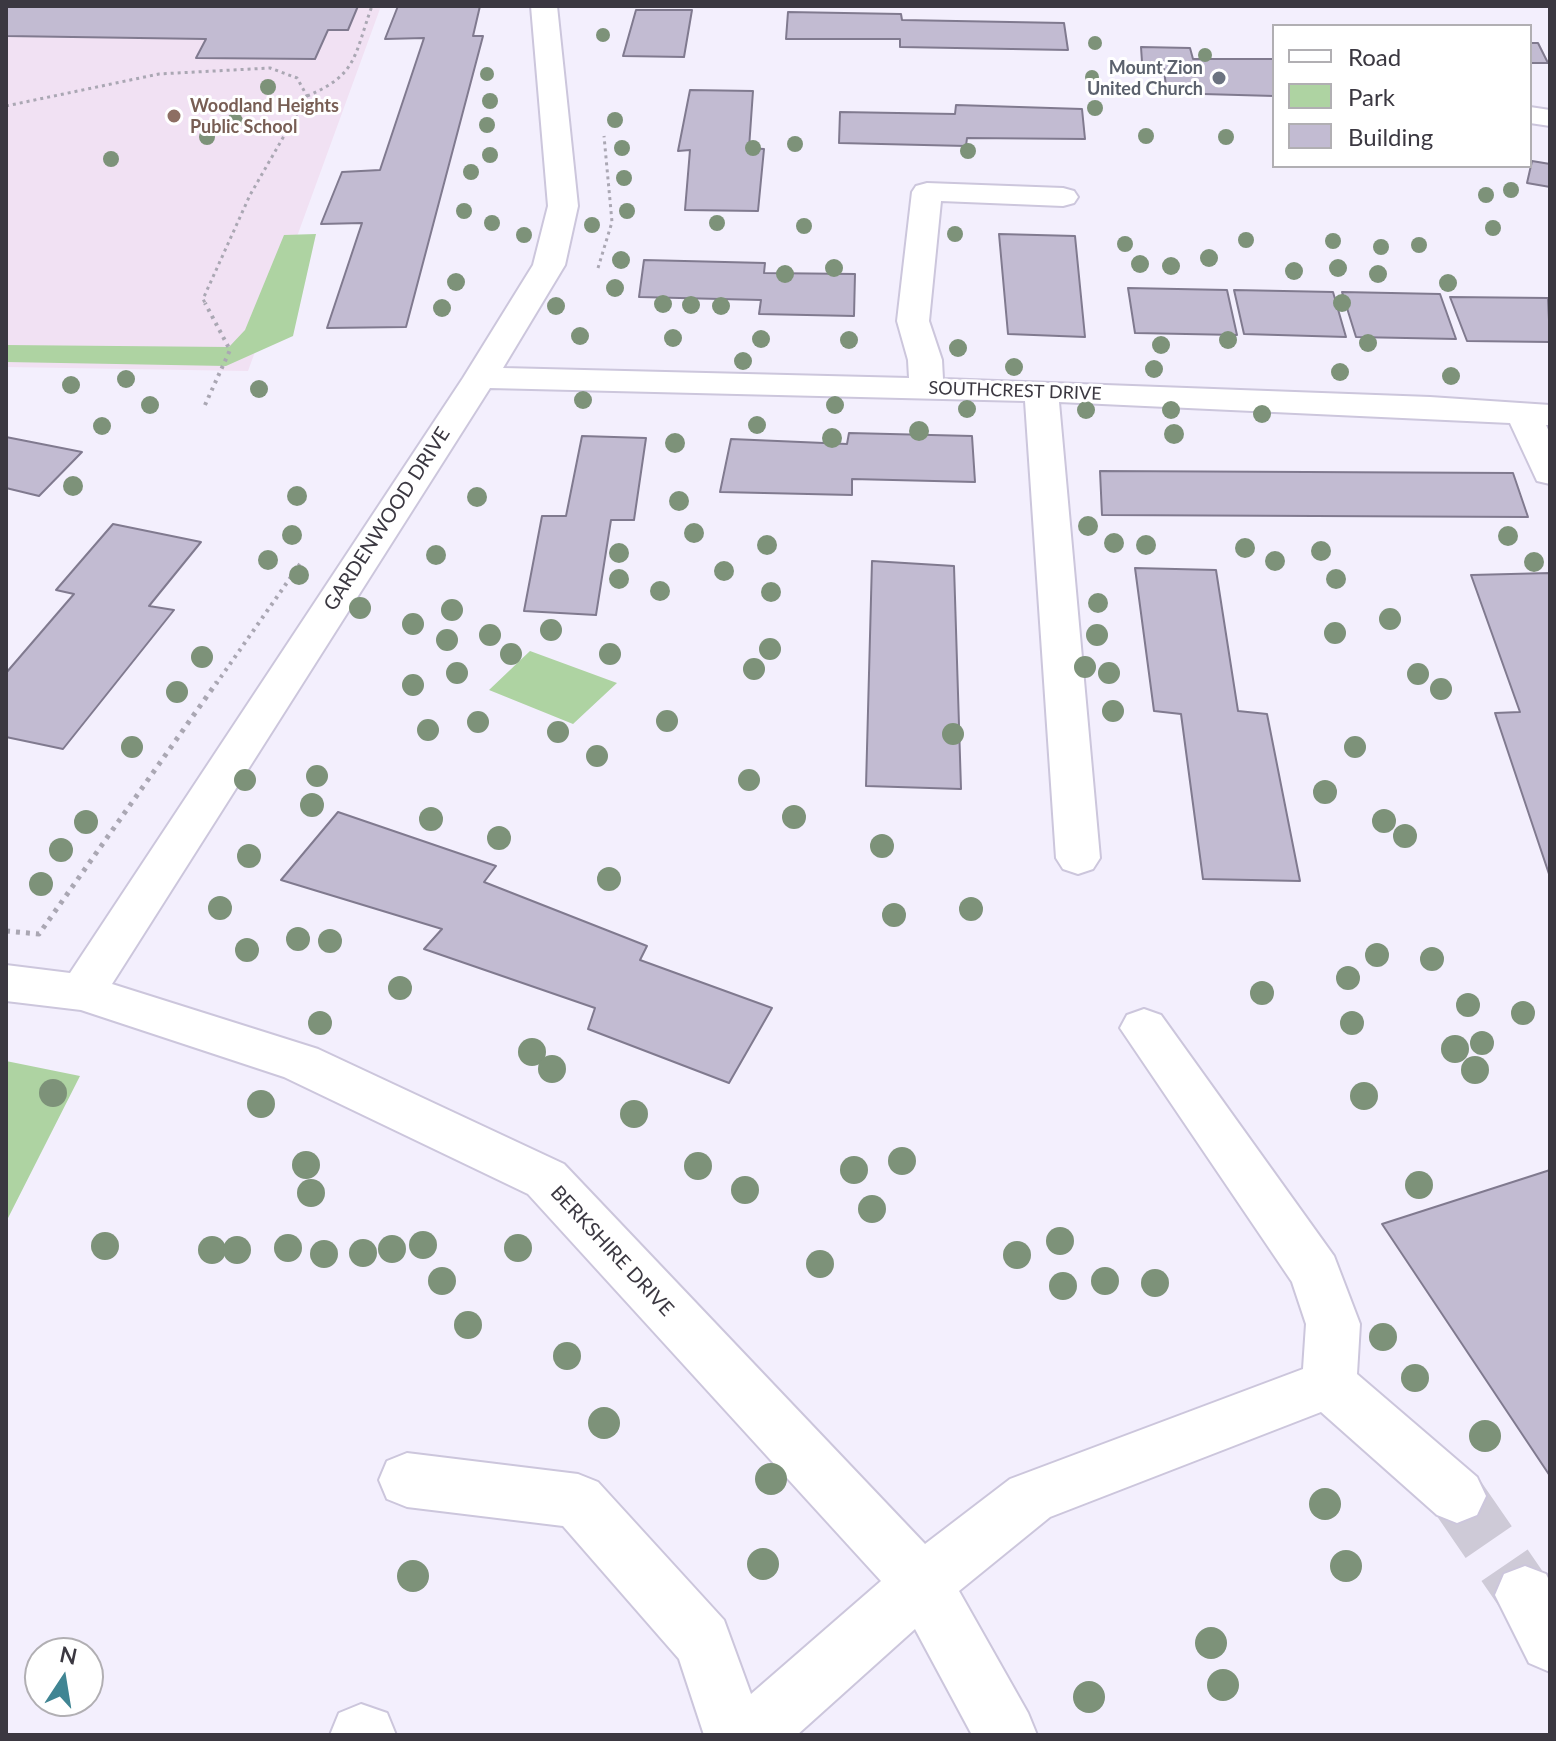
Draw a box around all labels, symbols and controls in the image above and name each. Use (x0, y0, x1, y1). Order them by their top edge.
legend (1272, 24, 1532, 168)
text: Road (1348, 42, 1401, 71)
place label: Mount Zion United Church (1087, 57, 1203, 100)
marker: Mount Zion United Church (1210, 69, 1228, 87)
text: Park (1348, 82, 1395, 111)
place label: Woodland Heights Public School (190, 95, 339, 138)
marker: Woodland Heights Public School (165, 107, 183, 125)
text: Building (1348, 122, 1433, 151)
street label: SOUTHCREST DRIVE (928, 377, 1102, 405)
street label: GARDENWOOD DRIVE (319, 423, 455, 615)
street label: BERKSHIRE DRIVE (545, 1181, 679, 1321)
north arrow (24, 1637, 104, 1717)
text: N (58, 1640, 80, 1670)

